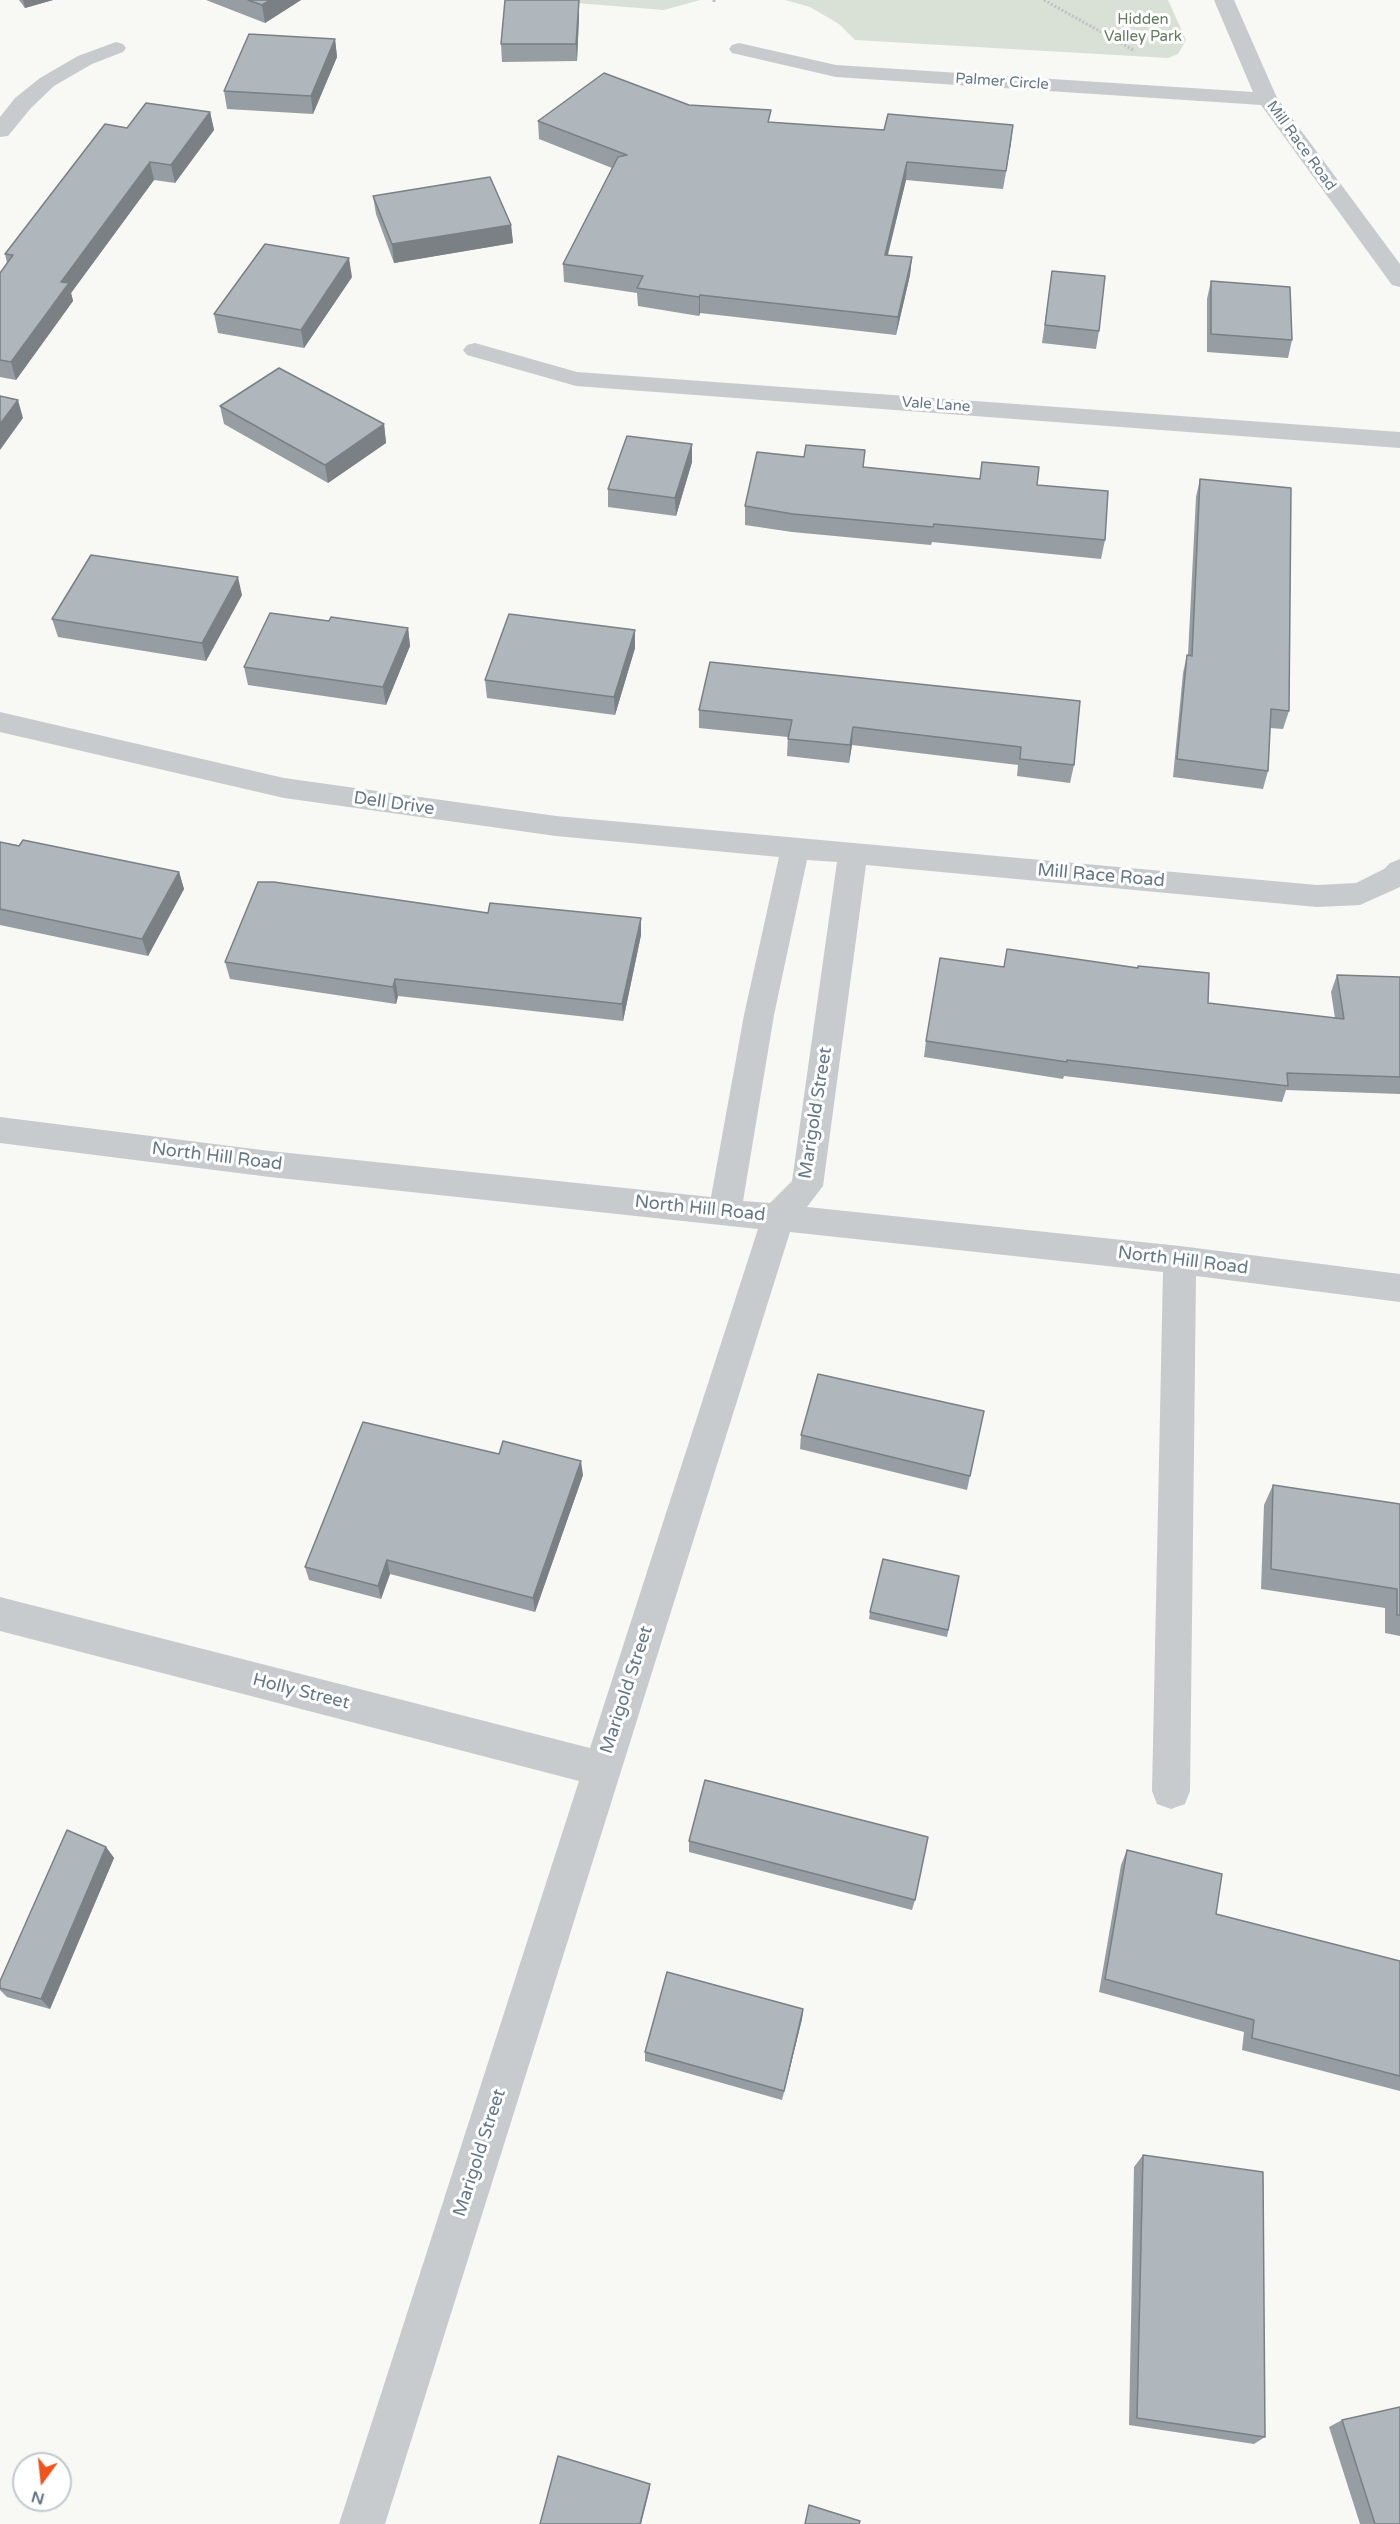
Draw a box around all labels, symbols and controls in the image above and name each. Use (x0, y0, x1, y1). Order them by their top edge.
park label: Hidden Valley Park (1104, 11, 1182, 46)
street label: Palmer Circle (955, 70, 1049, 94)
street label: Mill Race Road (1262, 98, 1340, 194)
street label: Vale Lane (901, 394, 971, 416)
street label: Dell Drive (352, 788, 436, 820)
street label: Mill Race Road (1036, 860, 1166, 892)
street label: Marigold Street (795, 1046, 837, 1180)
street label: North Hill Road (151, 1138, 283, 1176)
street label: North Hill Road (634, 1191, 766, 1227)
street label: North Hill Road (1117, 1242, 1249, 1280)
street label: Marigold Street (596, 1623, 658, 1757)
street label: Holly Street (250, 1670, 352, 1714)
street label: Marigold Street (449, 2086, 511, 2220)
north arrow (12, 2452, 72, 2512)
text: N (29, 2486, 47, 2509)

